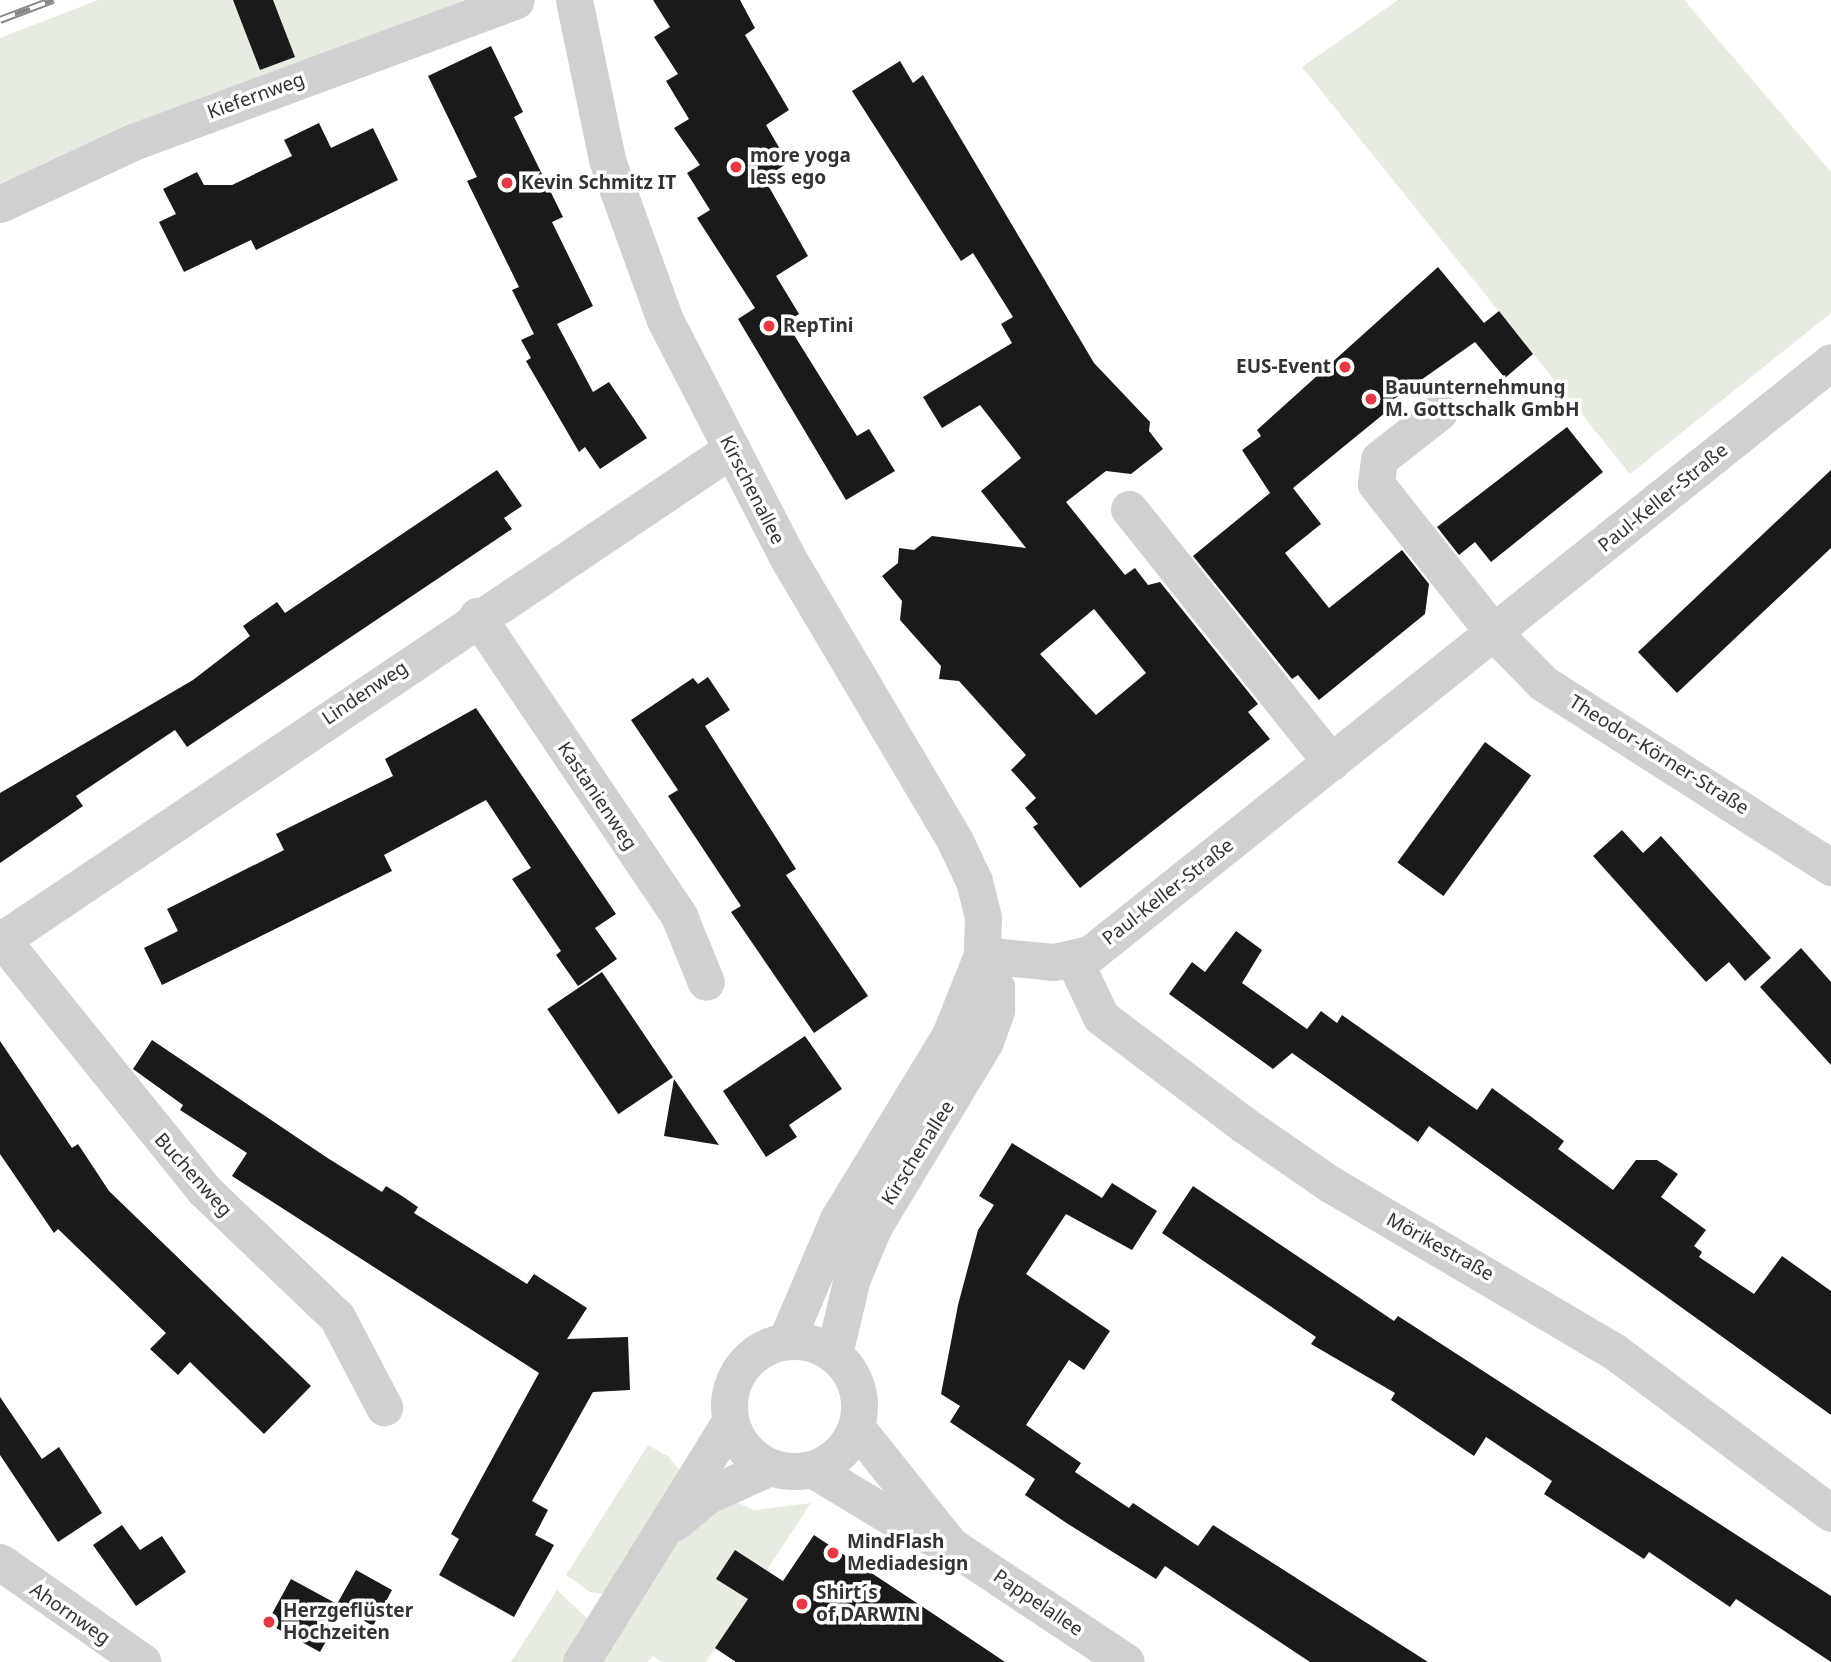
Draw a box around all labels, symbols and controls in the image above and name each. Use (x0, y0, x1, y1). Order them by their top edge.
street label: Kiefernweg (204, 68, 308, 124)
place label: more yoga less ego (750, 145, 851, 189)
marker: more yoga less ego (728, 159, 744, 175)
place label: Kevin Schmitz IT (521, 172, 676, 194)
marker: Kevin Schmitz IT (499, 175, 515, 191)
place label: RepTini (783, 315, 853, 337)
marker: RepTini (761, 318, 777, 334)
place label: EUS-Event (1236, 356, 1331, 378)
marker: EUS-Event (1337, 359, 1353, 375)
place label: Bauunternehmung M. Gottschalk GmbH (1385, 377, 1580, 421)
marker: Bauunternehmung M. Gottschalk GmbH (1363, 391, 1379, 407)
street label: Kirschenallee (715, 432, 789, 548)
street label: Paul-Keller-Straße (1594, 439, 1732, 557)
street label: Lindenweg (318, 656, 412, 730)
street label: Theodor-Körner-Straße (1565, 690, 1753, 820)
street label: Kastanienweg (552, 738, 642, 854)
street label: Paul-Keller-Straße (1098, 834, 1238, 950)
street label: Kirschenallee (877, 1097, 959, 1209)
street label: Buchenweg (149, 1128, 237, 1222)
street label: Mörikestraße (1382, 1208, 1498, 1286)
place label: MindFlash Mediadesign (847, 1531, 968, 1575)
marker: MindFlash Mediadesign (825, 1545, 841, 1561)
street label: Pappelallee (989, 1565, 1087, 1641)
street label: Ahornweg (26, 1578, 114, 1650)
place label: Shirt´s of DARWIN (816, 1582, 921, 1626)
marker: Shirt´s of DARWIN (794, 1596, 810, 1612)
place label: Herzgeflüster Hochzeiten (283, 1600, 413, 1644)
marker: Herzgeflüster Hochzeiten (261, 1614, 277, 1630)

